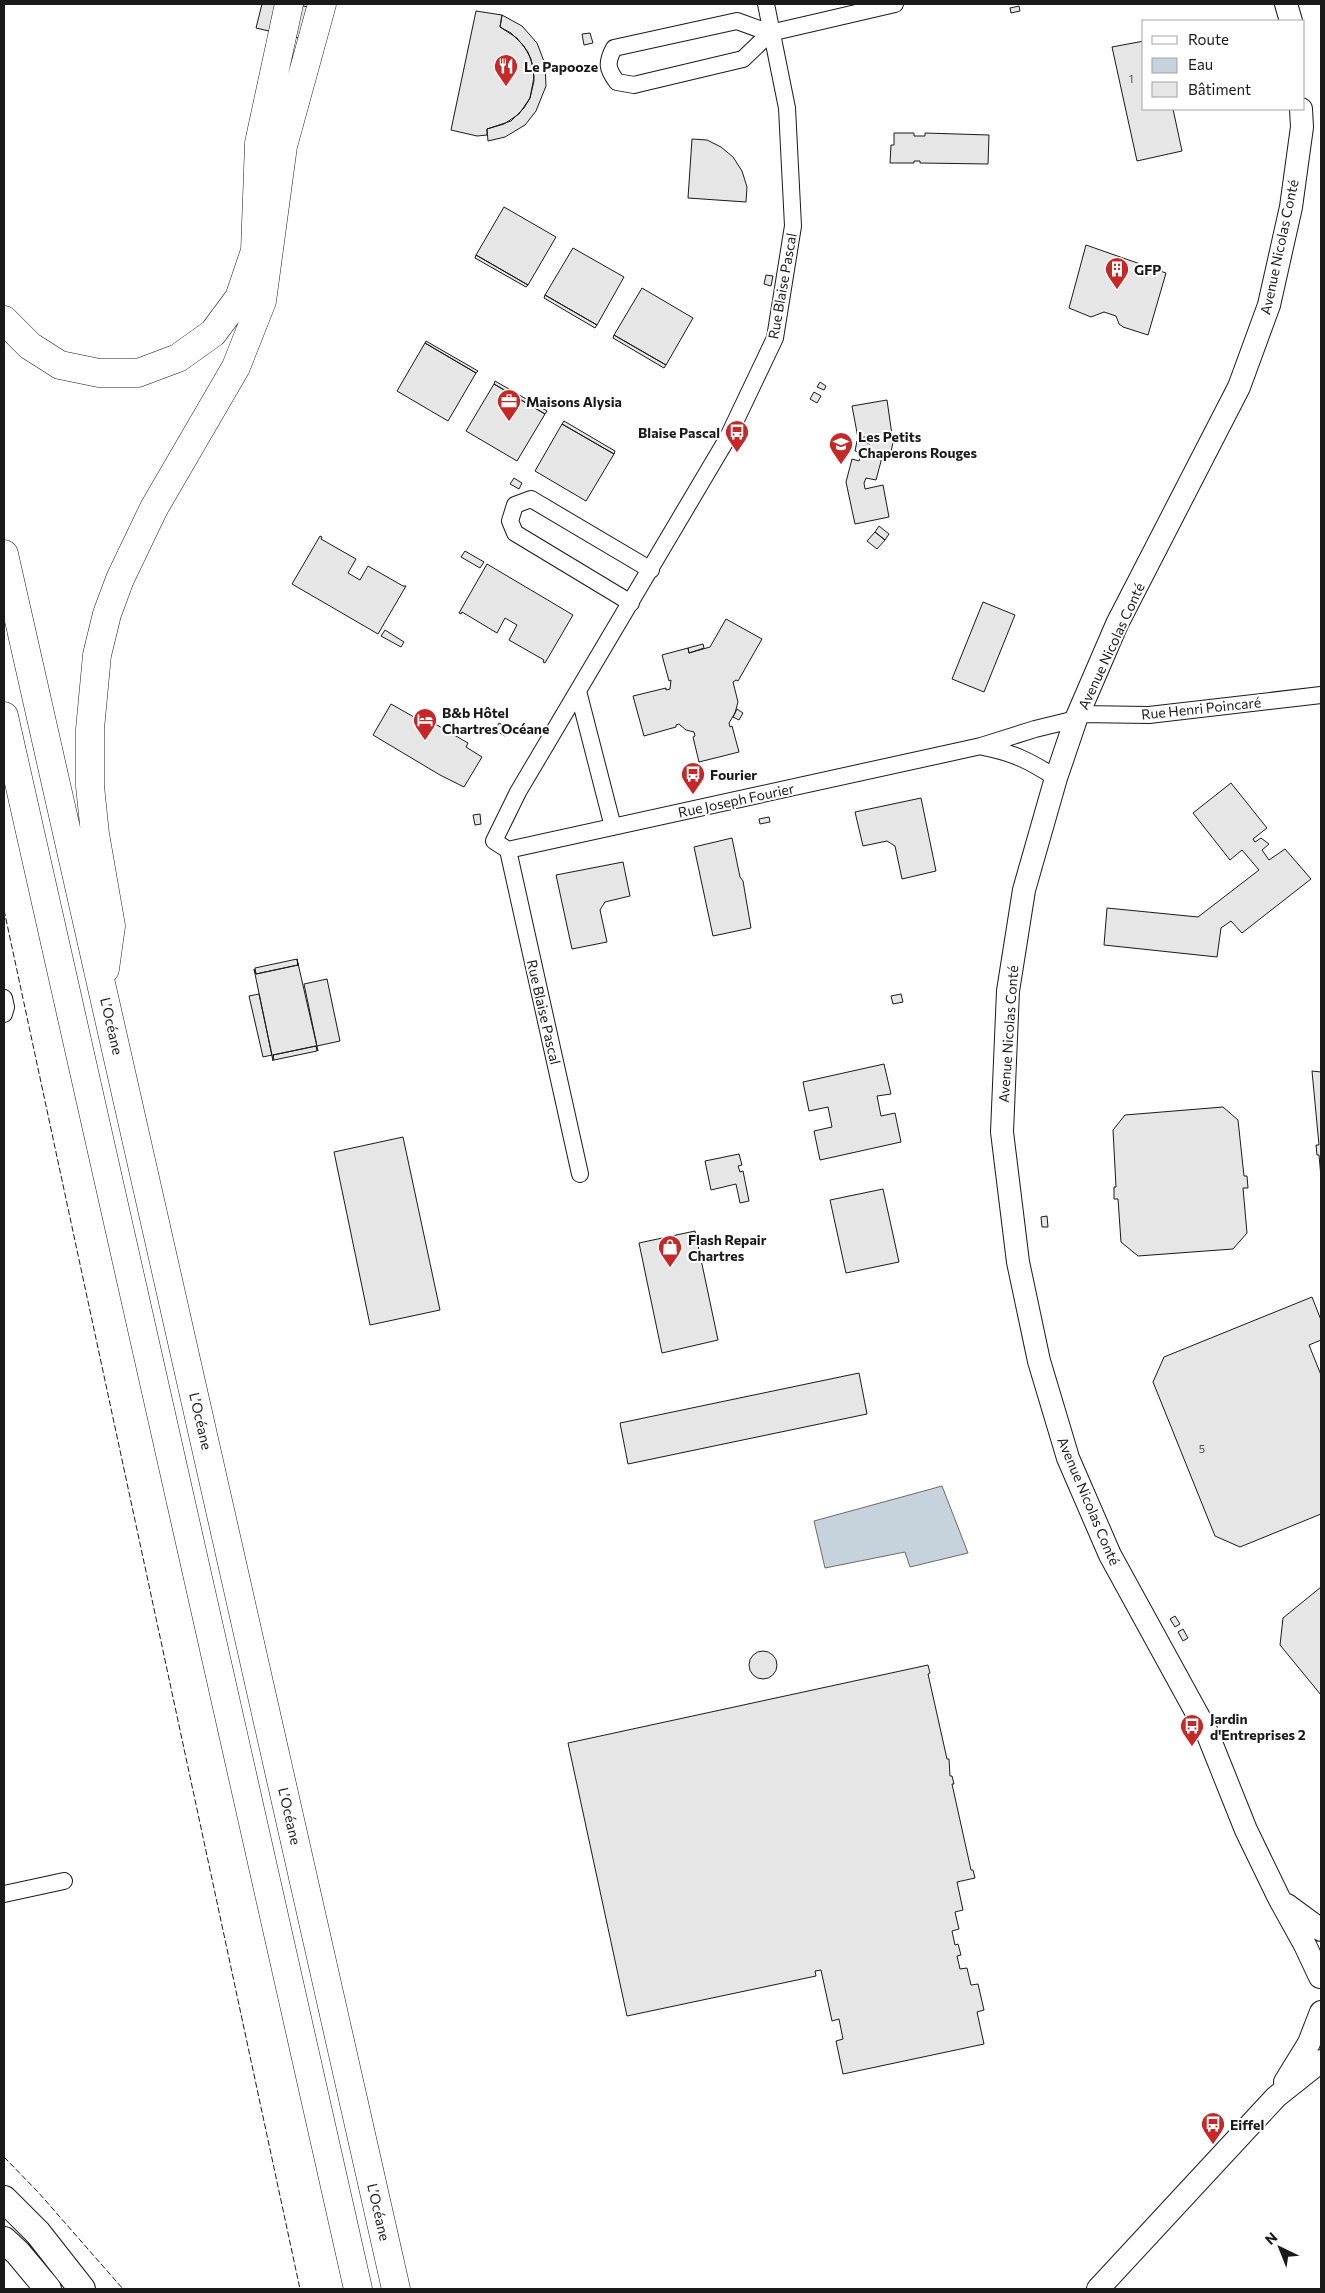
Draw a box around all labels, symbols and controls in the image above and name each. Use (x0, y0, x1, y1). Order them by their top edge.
legend (1142, 20, 1305, 110)
text: Route (1188, 30, 1229, 48)
restaurant icon: Le Papooze (493, 53, 519, 87)
text: Eau (1188, 55, 1213, 73)
place label: Le Papooze (524, 58, 598, 75)
house number: 1 (1129, 72, 1133, 85)
text: Bâtiment (1188, 80, 1251, 98)
street label: Avenue Nicolas Conté (1256, 178, 1302, 316)
street label: Rue Blaise Pascal (764, 232, 800, 340)
building icon: GFP (1104, 256, 1130, 290)
place label: GFP (1134, 261, 1161, 278)
office icon: Maisons Alysia (496, 388, 522, 422)
place label: Maisons Alysia (526, 393, 622, 410)
bus stop icon: Blaise Pascal (724, 419, 750, 453)
place label: Blaise Pascal (638, 424, 720, 441)
place label: Les Petits Chaperons Rouges (858, 428, 977, 461)
school or university icon: Les Petits Chaperons Rouges (828, 431, 854, 465)
street label: Avenue Nicolas Conté (1074, 580, 1148, 712)
street label: Rue Henri Poincaré (1140, 693, 1262, 723)
place label: B&b Hôtel Chartres Océane (442, 704, 549, 737)
hotel icon: B&b Hôtel Chartres Océane (412, 707, 438, 741)
bus stop icon: Fourier (680, 761, 706, 795)
place label: Fourier (710, 766, 757, 783)
street label: Rue Joseph Fourier (676, 779, 796, 821)
street label: Rue Blaise Pascal (524, 958, 564, 1066)
street label: Avenue Nicolas Conté (995, 965, 1021, 1103)
street label: L’Océane (97, 996, 127, 1056)
place label: Flash Repair Chartres (688, 1231, 767, 1264)
shop icon: Flash Repair Chartres (657, 1234, 683, 1268)
street label: L’Océane (186, 1391, 216, 1451)
street label: Avenue Nicolas Conté (1054, 1434, 1124, 1568)
house number: 5 (1199, 1442, 1205, 1455)
place label: Jardin d'Entreprises 2 (1210, 1710, 1306, 1743)
bus stop icon: Jardin d'Entreprises 2 (1179, 1713, 1205, 1747)
street label: L’Océane (275, 1786, 305, 1846)
bus stop icon: Eiffel (1200, 2111, 1226, 2145)
place label: Eiffel (1230, 2116, 1264, 2133)
street label: L’Océane (364, 2182, 394, 2242)
north arrow (1255, 2223, 1305, 2273)
text: N (1261, 2228, 1280, 2248)

